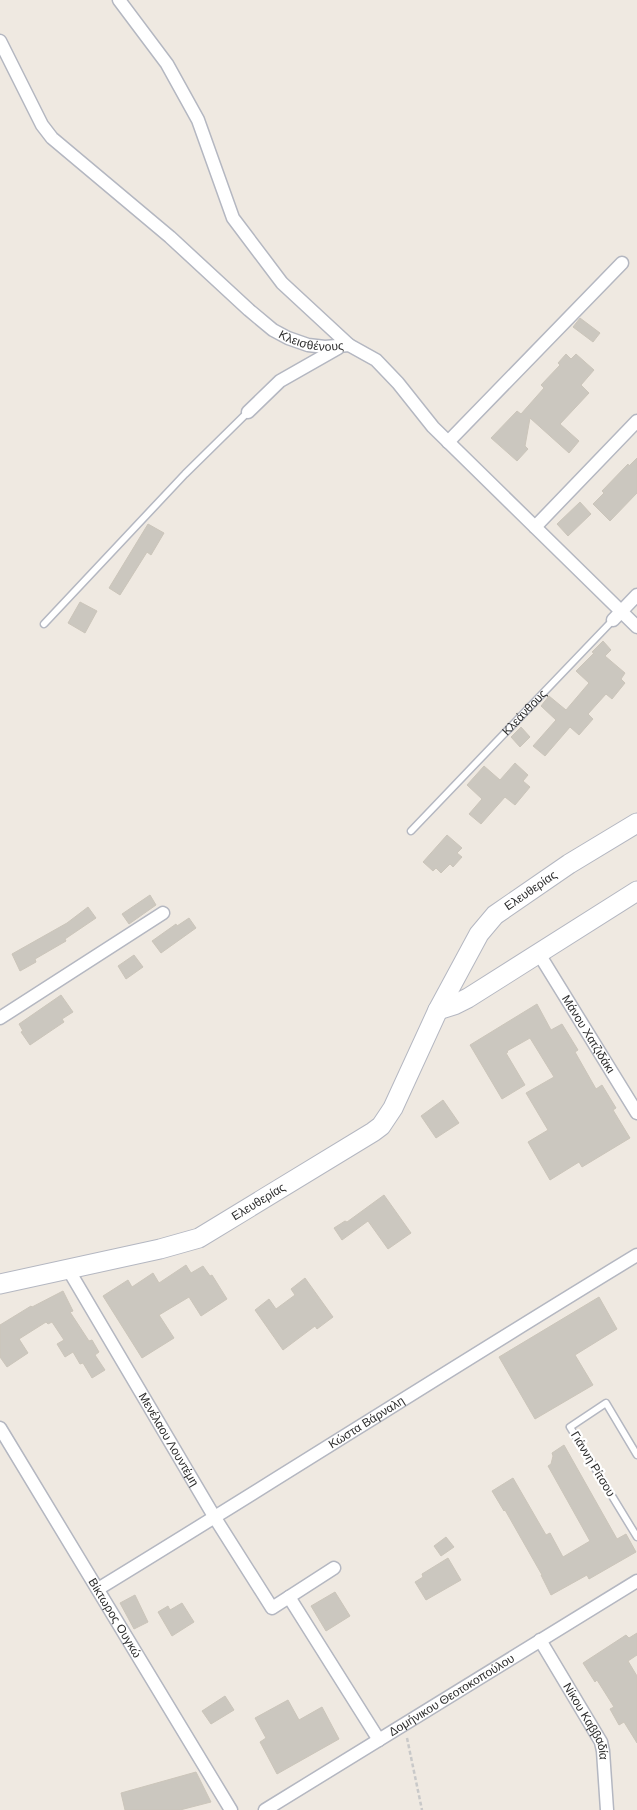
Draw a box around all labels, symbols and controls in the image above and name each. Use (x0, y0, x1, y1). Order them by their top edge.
street label: Κλεισθένους (276, 327, 345, 354)
street label: Κλεάνθους (499, 687, 550, 738)
street label: Ελευθερίας (502, 867, 560, 913)
street label: Μάνου Χατζιδάκι (559, 992, 618, 1076)
street label: Ελευθερίας (229, 1180, 288, 1223)
street label: Μενέλαου Λουντέμη (136, 1390, 202, 1489)
street label: Κώστα Βάρναλη (326, 1393, 407, 1451)
street label: Γιάννη Ρίτσου (568, 1429, 618, 1499)
street label: Βίκτωρος Ουγκώ (85, 1576, 144, 1660)
street label: Δομήνικου Θεοτοκοπούλου (386, 1651, 517, 1739)
street label: Νίκου Καββαδία (560, 1680, 611, 1760)

